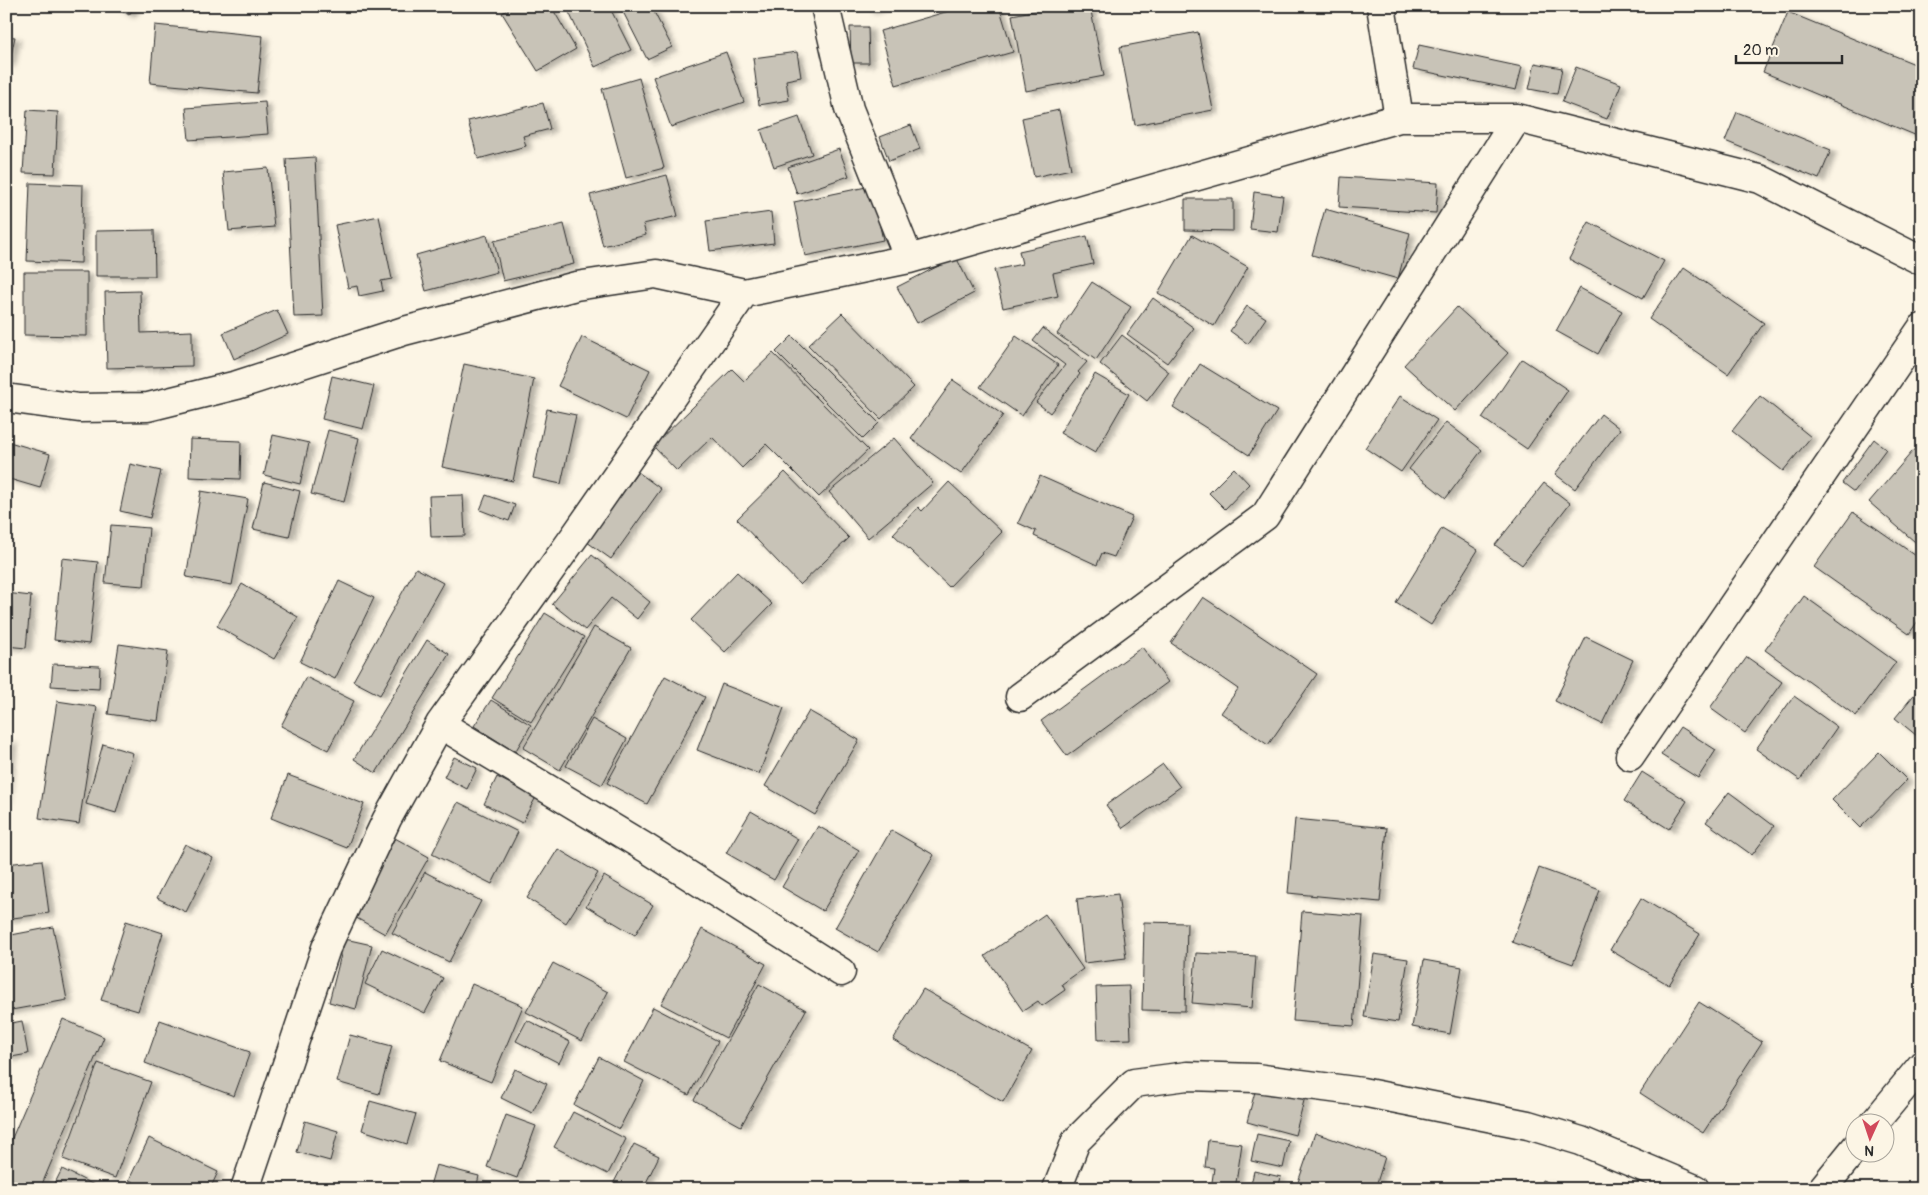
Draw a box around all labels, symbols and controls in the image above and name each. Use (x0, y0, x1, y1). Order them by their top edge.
scale bar (1736, 32, 1842, 64)
text: 20 m (1743, 41, 1778, 60)
north arrow (1846, 1112, 1896, 1162)
text: N (1864, 1142, 1875, 1159)

